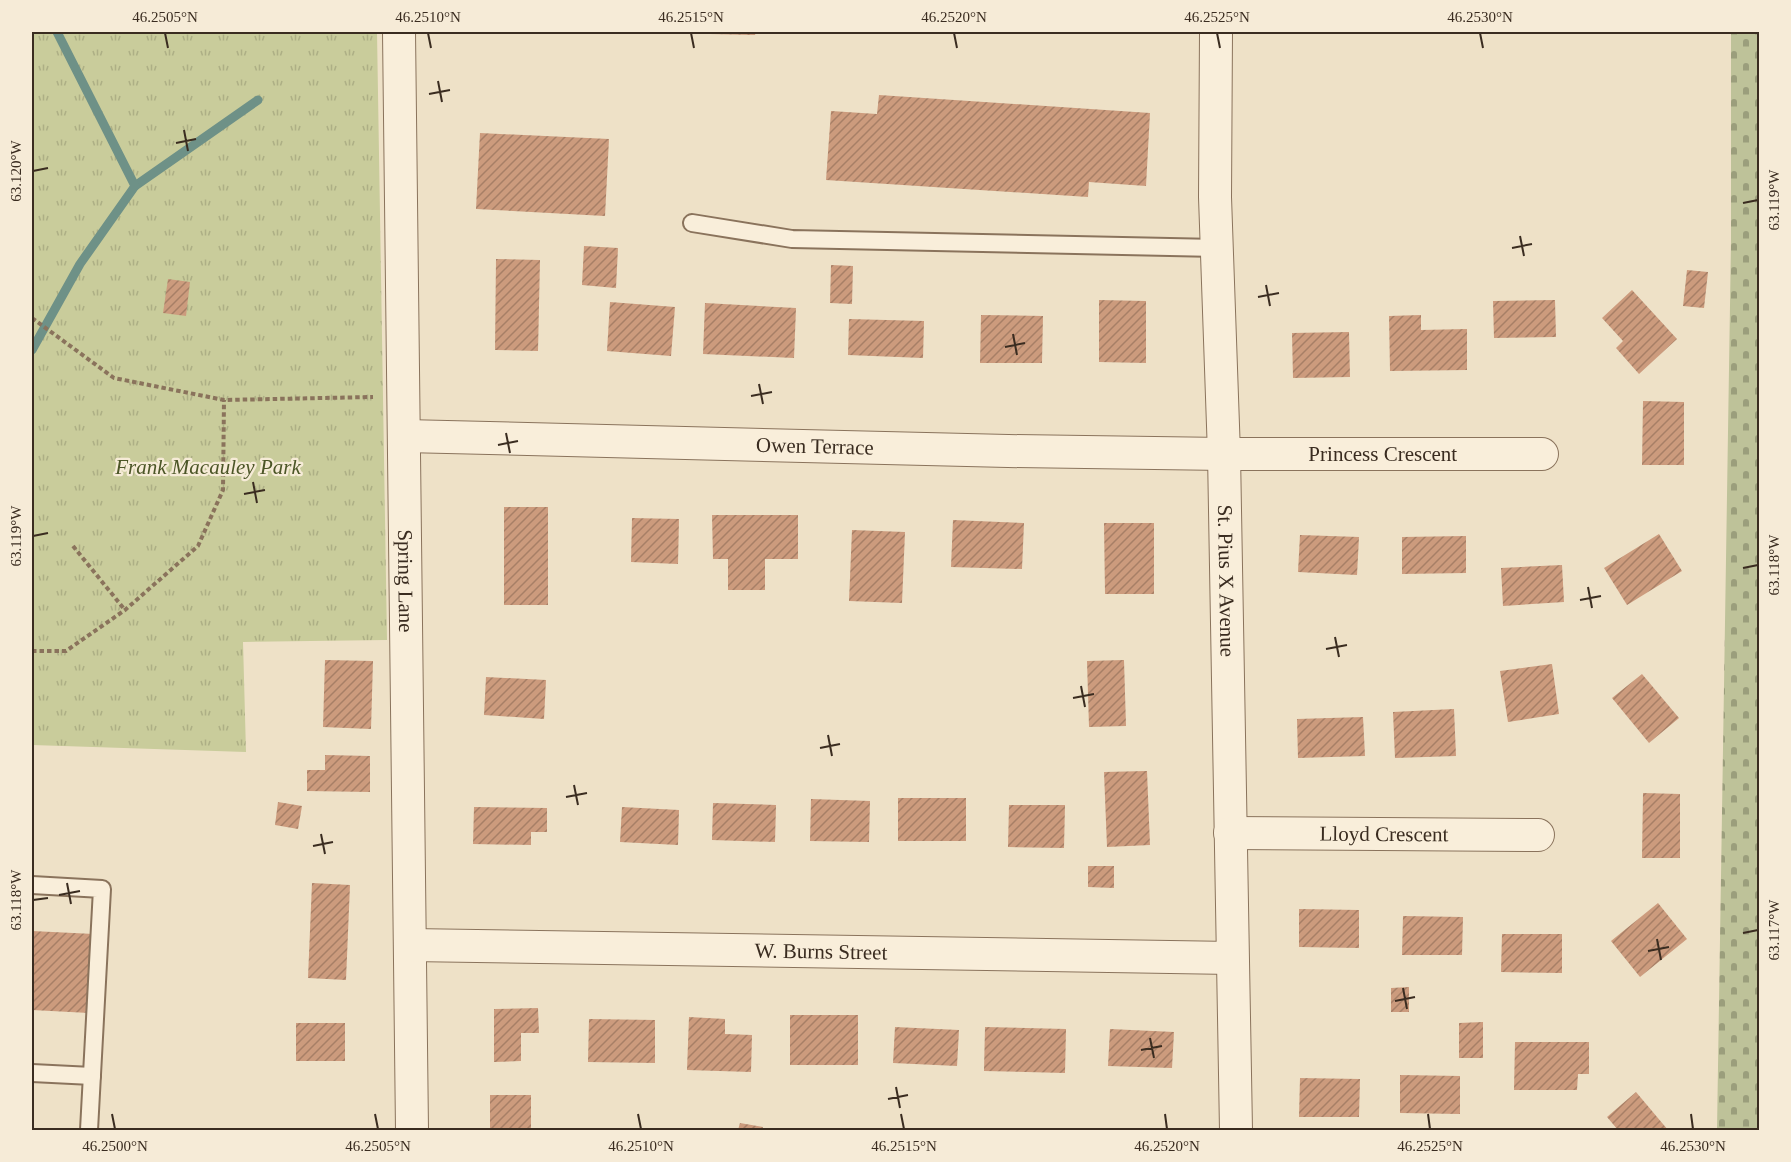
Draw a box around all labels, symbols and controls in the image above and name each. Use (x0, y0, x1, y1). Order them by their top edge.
text: 46.2505°N (132, 9, 198, 25)
text: 46.2510°N (395, 9, 461, 25)
text: 46.2515°N (658, 9, 724, 25)
text: 46.2520°N (921, 9, 987, 25)
text: 46.2525°N (1184, 9, 1250, 25)
text: 46.2530°N (1447, 9, 1513, 25)
text: 63.120°W (8, 139, 24, 202)
text: 63.119°W (1766, 169, 1782, 230)
street label: Owen Terrace (756, 433, 874, 460)
street label: Princess Crescent (1308, 442, 1457, 466)
park label: Frank Macauley Park (114, 455, 301, 479)
street label: St. Pius X Avenue (1213, 504, 1240, 657)
text: 63.119°W (8, 505, 24, 566)
street label: Spring Lane (393, 529, 418, 633)
text: 63.118°W (1766, 534, 1782, 595)
street label: Lloyd Crescent (1319, 822, 1449, 846)
text: 63.118°W (8, 869, 24, 930)
text: 63.117°W (1766, 899, 1782, 960)
street label: W. Burns Street (754, 938, 888, 965)
text: 46.2500°N (82, 1138, 148, 1154)
text: 46.2505°N (345, 1138, 411, 1154)
text: 46.2510°N (608, 1138, 674, 1154)
text: 46.2515°N (871, 1138, 937, 1154)
text: 46.2520°N (1134, 1138, 1200, 1154)
text: 46.2525°N (1397, 1138, 1463, 1154)
text: 46.2530°N (1660, 1138, 1726, 1154)

